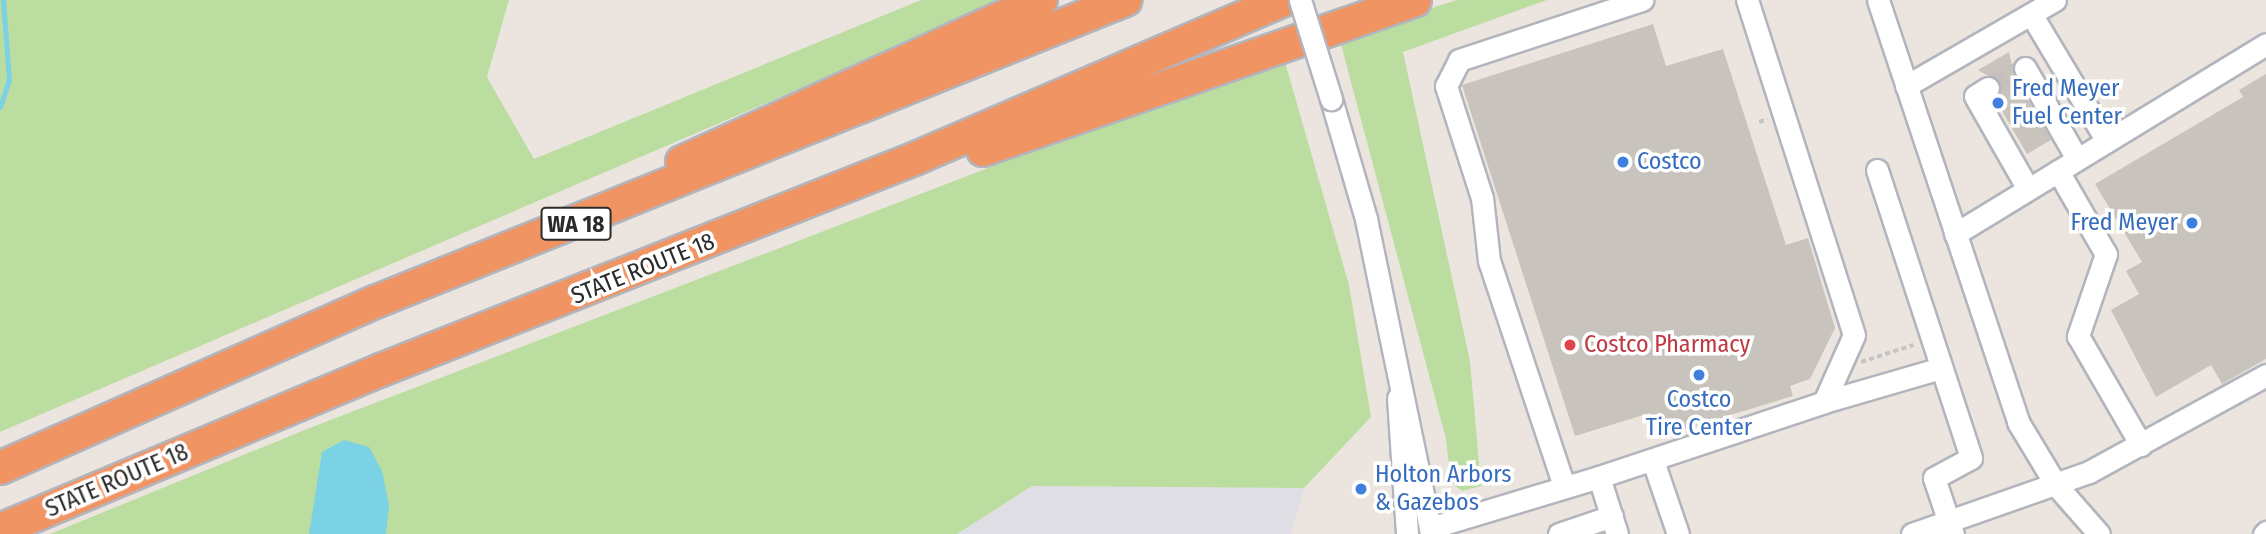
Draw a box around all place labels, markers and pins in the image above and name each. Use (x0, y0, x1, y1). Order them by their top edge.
place label: Fred Meyer Fuel Center (2012, 75, 2122, 131)
marker: Fred Meyer Fuel Center (1990, 95, 2006, 111)
place label: Costco (1637, 148, 1702, 176)
marker: Costco (1615, 154, 1631, 170)
place label: Fred Meyer (2071, 209, 2178, 237)
marker: Fred Meyer (2184, 215, 2200, 231)
place label: Costco Pharmacy (1584, 331, 1750, 359)
marker: Costco Pharmacy (1562, 337, 1578, 353)
marker: Costco Tire Center (1691, 367, 1707, 383)
place label: Costco Tire Center (1646, 386, 1752, 442)
place label: Holton Arbors & Gazebos (1375, 461, 1512, 517)
marker: Holton Arbors & Gazebos (1353, 481, 1369, 497)

